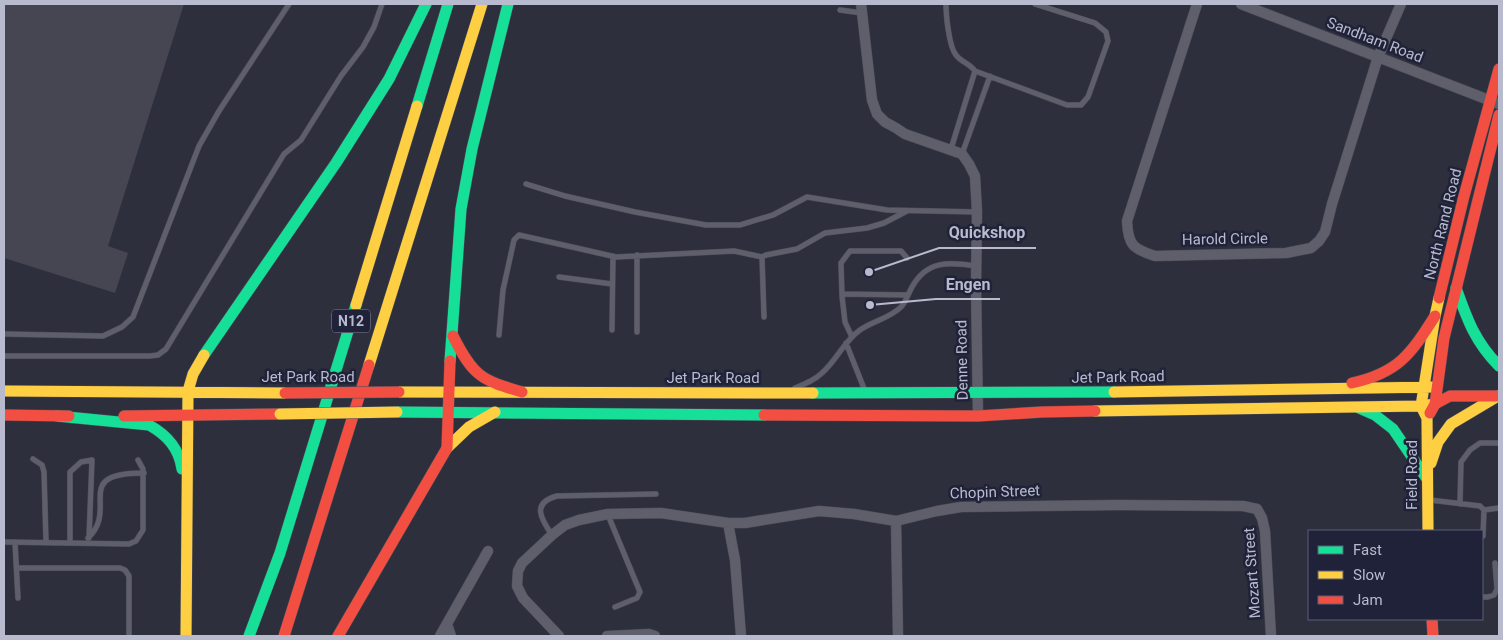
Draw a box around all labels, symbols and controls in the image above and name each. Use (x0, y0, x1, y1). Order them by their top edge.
street label: Sandham Road (1324, 13, 1426, 67)
street label: North Rand Road (1420, 167, 1466, 281)
callout: Quickshop (939, 217, 1036, 248)
text: Quickshop (949, 223, 1025, 242)
street label: Harold Circle (1182, 229, 1268, 249)
callout: Engen (936, 268, 1000, 299)
text: Engen (946, 275, 990, 294)
road number: N12 (332, 310, 370, 332)
street label: Denne Road (952, 320, 972, 400)
street label: Jet Park Road (1071, 367, 1165, 387)
street label: Jet Park Road (261, 368, 355, 386)
street label: Jet Park Road (666, 369, 760, 387)
street label: Field Road (1403, 440, 1421, 510)
street label: Chopin Street (950, 481, 1040, 503)
street label: Mozart Street (1240, 527, 1264, 619)
legend (1308, 530, 1483, 620)
text: Fast (1353, 541, 1382, 559)
text: Slow (1353, 566, 1385, 584)
text: Jam (1353, 591, 1383, 609)

